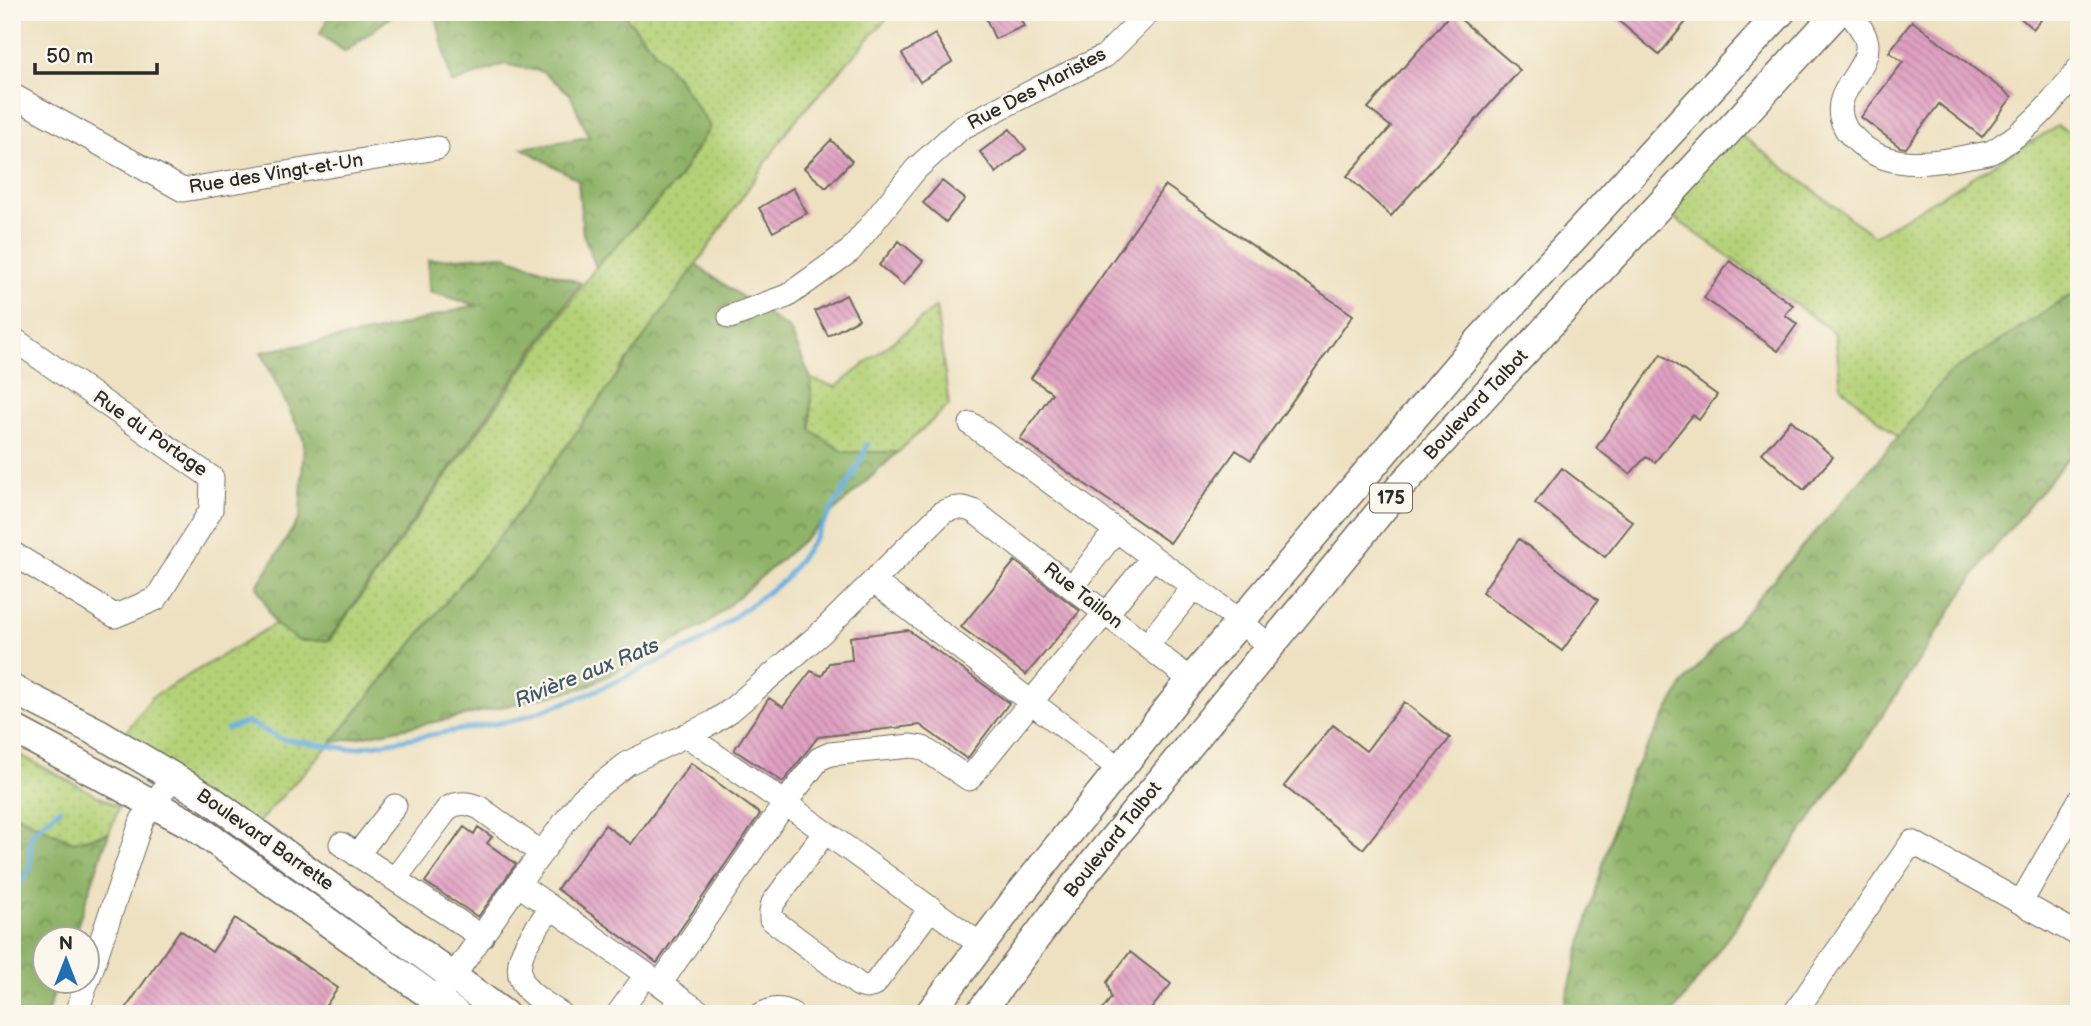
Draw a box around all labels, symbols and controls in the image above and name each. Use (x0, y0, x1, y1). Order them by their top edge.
scale bar (35, 32, 158, 76)
street label: Rue Des Maristes (964, 43, 1110, 135)
text: 50 m (46, 44, 93, 69)
street label: Rue des Vingt-et-Un (187, 149, 365, 199)
street label: Boulevard Talbot (1419, 345, 1533, 465)
street label: Rue du Portage (88, 386, 212, 482)
road number: 175 (1370, 484, 1412, 512)
street label: Rue Taillon (1039, 558, 1127, 634)
water label: Rivière aux Rats (511, 632, 663, 713)
street label: Boulevard Talbot (1059, 777, 1167, 903)
street label: Boulevard Barrette (192, 784, 338, 896)
north arrow (32, 925, 102, 995)
text: N (59, 933, 73, 956)

